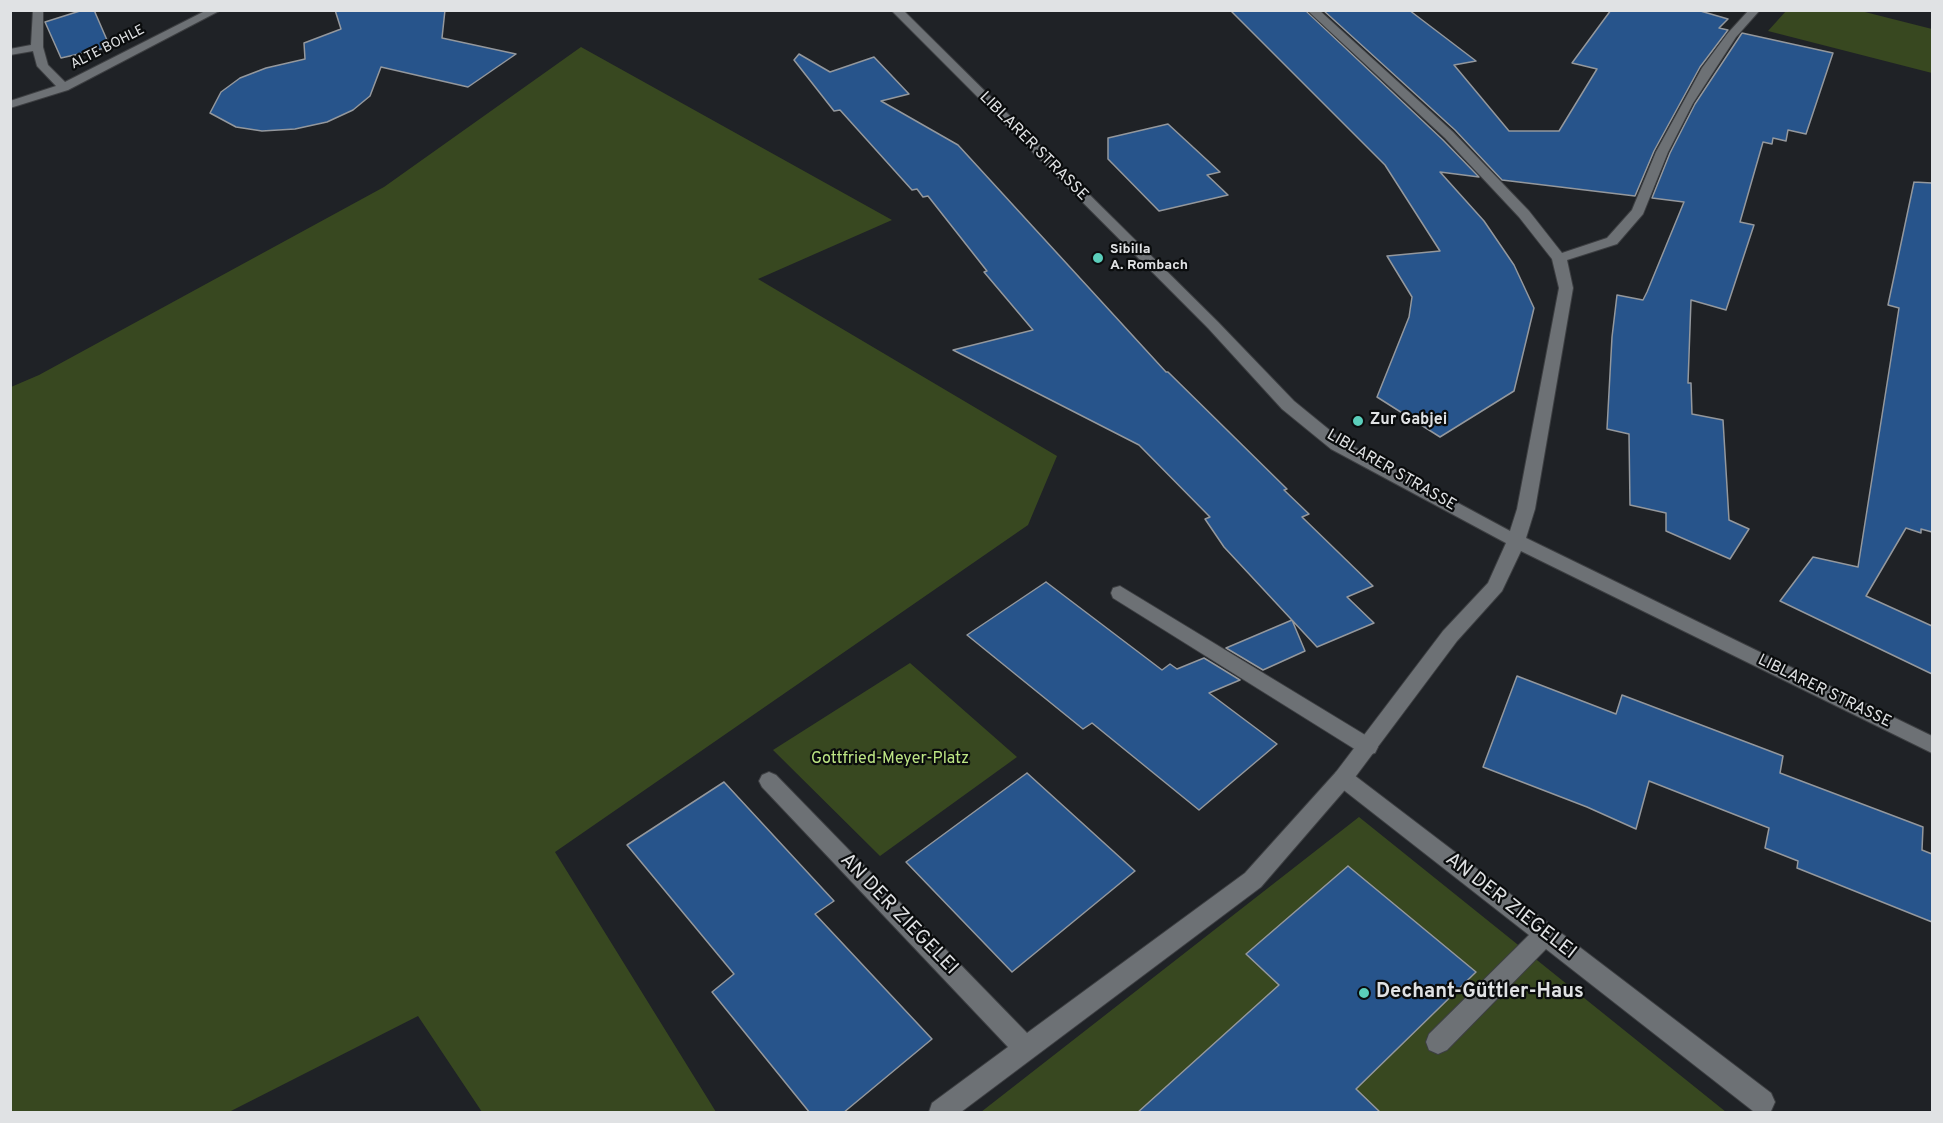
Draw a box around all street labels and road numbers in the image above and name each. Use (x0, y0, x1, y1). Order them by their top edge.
street label: ALTE BOHLE (68, 22, 148, 74)
street label: LIBLARER STRASSE (975, 89, 1091, 205)
street label: LIBLARER STRASSE (1323, 426, 1459, 516)
street label: LIBLARER STRASSE (1754, 651, 1894, 733)
street label: AN DER ZIEGELEI (1440, 848, 1580, 966)
street label: AN DER ZIEGELEI (834, 849, 962, 981)

